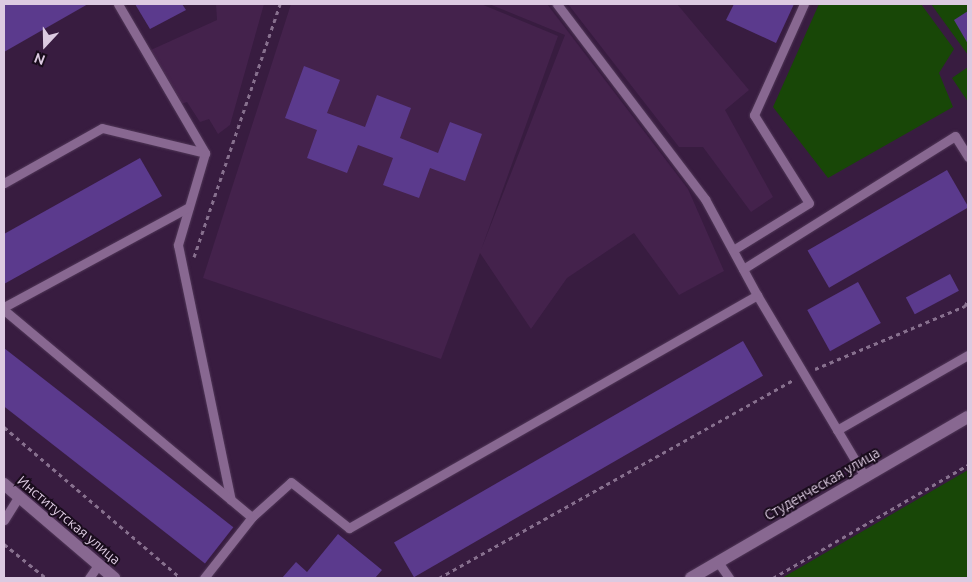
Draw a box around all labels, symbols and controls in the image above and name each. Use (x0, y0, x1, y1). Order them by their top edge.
north arrow (20, 20, 70, 70)
text: N (32, 50, 47, 68)
street label: Студенческая улица (761, 444, 883, 524)
street label: Институтская улица (14, 472, 124, 568)

